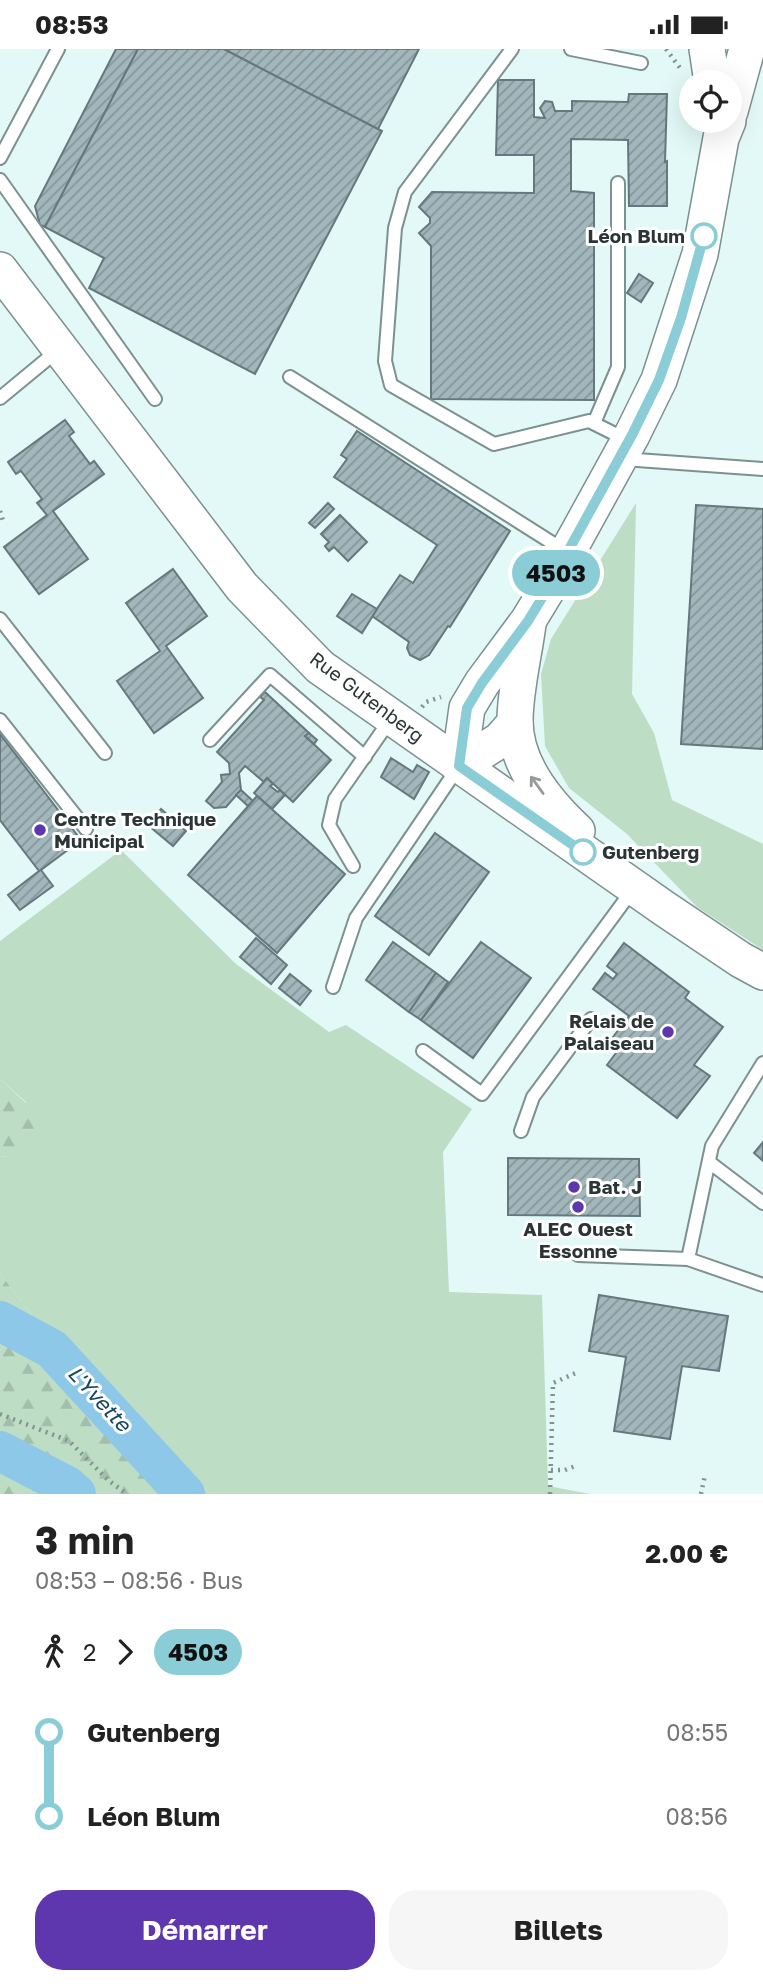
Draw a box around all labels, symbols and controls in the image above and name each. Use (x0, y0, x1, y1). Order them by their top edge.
text: 08:53 (35, 9, 109, 40)
map controls (679, 70, 742, 133)
button: locate (679, 70, 742, 133)
marker: Léon Blum (691, 223, 717, 249)
place label: Léon Blum (588, 224, 685, 247)
line badge: 4503 (507, 550, 605, 596)
text: 4503 (526, 558, 586, 587)
street label: Rue Gutenberg (306, 646, 429, 747)
one-way arrow (530, 776, 544, 795)
place label: Centre Technique Municipal (54, 807, 216, 852)
marker: Centre Technique Municipal (32, 822, 48, 838)
marker: Gutenberg (570, 839, 596, 865)
place label: Gutenberg (602, 840, 699, 863)
place label: Relais de Palaiseau (564, 1009, 654, 1054)
marker: Relais de Palaiseau (660, 1024, 676, 1040)
place label: Bat. J (588, 1175, 642, 1198)
marker: Bat. J (566, 1179, 582, 1195)
marker: ALEC Ouest Essonne (570, 1199, 586, 1215)
place label: ALEC Ouest Essonne (523, 1217, 633, 1262)
water label: L'Yvette (63, 1360, 138, 1438)
text: 3 min (35, 1517, 134, 1562)
text: 2.00 € (645, 1538, 728, 1569)
text: 08:53 – 08:56 · Bus (35, 1566, 243, 1594)
icon: walk (35, 1633, 73, 1671)
icon: forward (106, 1633, 144, 1671)
text: 4503 (168, 1637, 228, 1666)
text: 2 (83, 1638, 96, 1666)
text: Gutenberg (87, 1717, 220, 1748)
text: 08:55 (666, 1718, 728, 1746)
text: Léon Blum (87, 1801, 220, 1832)
text: 08:56 (666, 1802, 728, 1830)
button: Démarrer (35, 1890, 375, 1970)
button: Billets (389, 1890, 728, 1970)

